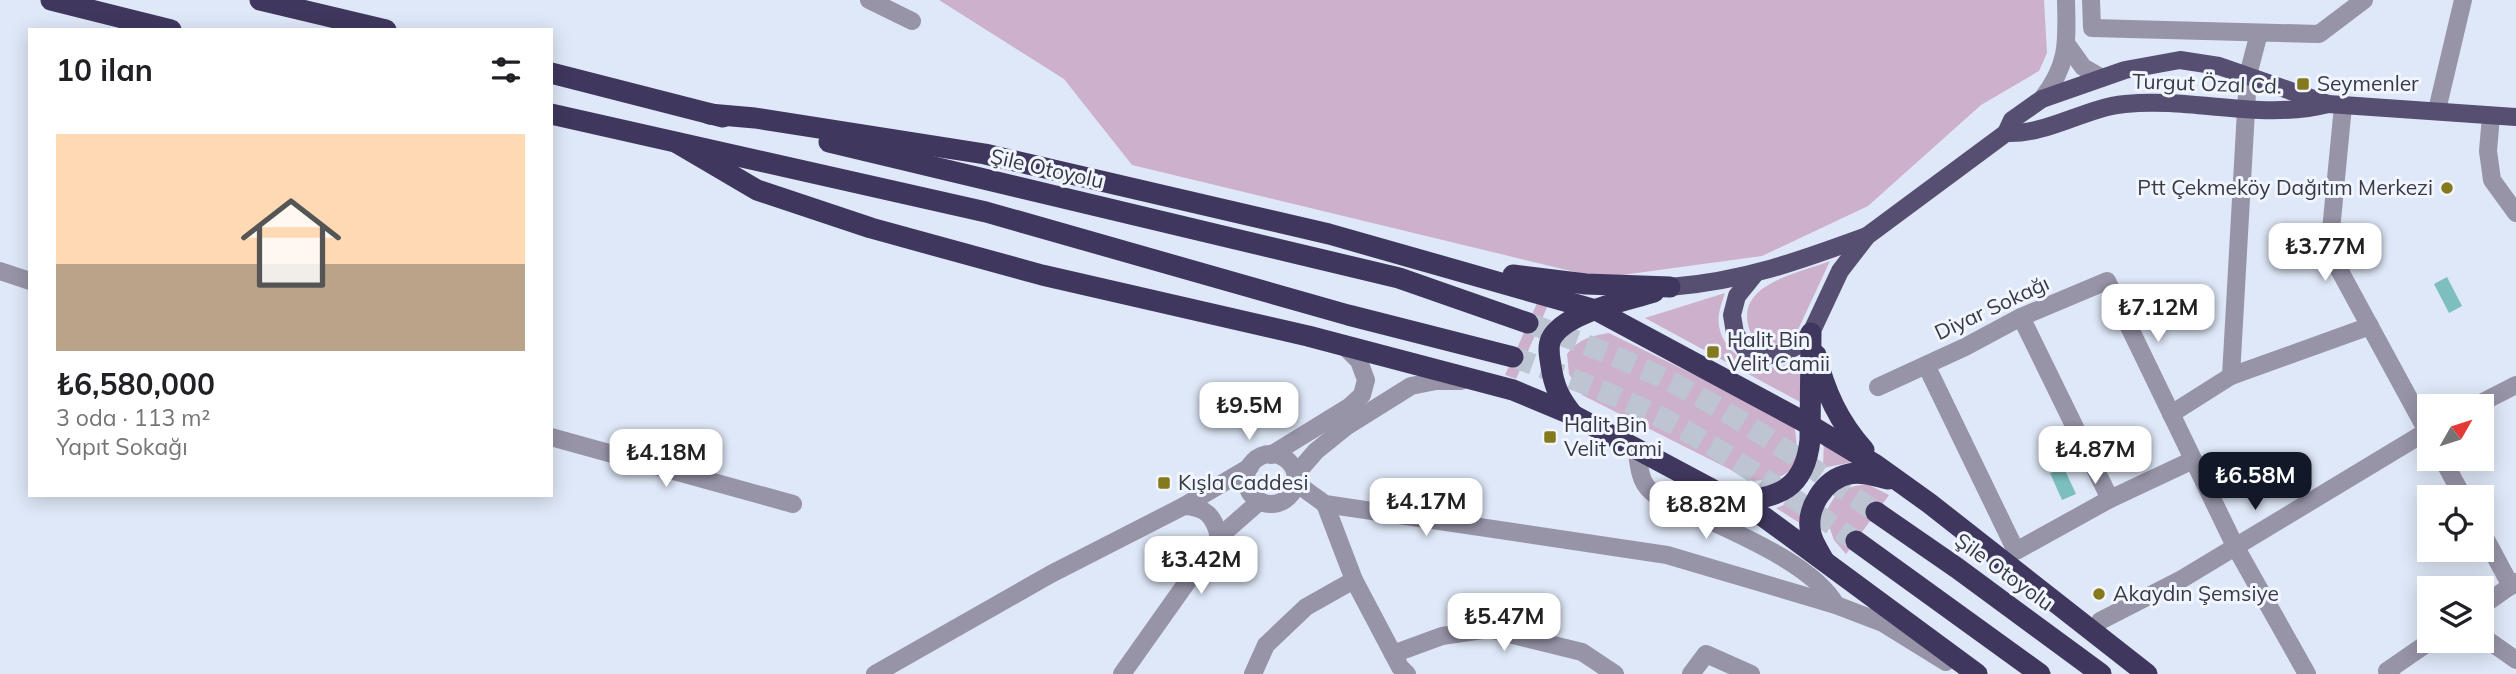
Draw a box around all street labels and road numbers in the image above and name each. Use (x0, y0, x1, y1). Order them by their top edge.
street label: Turgut Özal Cd. (2132, 67, 2282, 99)
street label: Şile Otoyolu (988, 142, 1106, 194)
street label: Diyar Sokağı (1930, 269, 2053, 345)
street label: Şile Otoyolu (1950, 527, 2059, 616)

